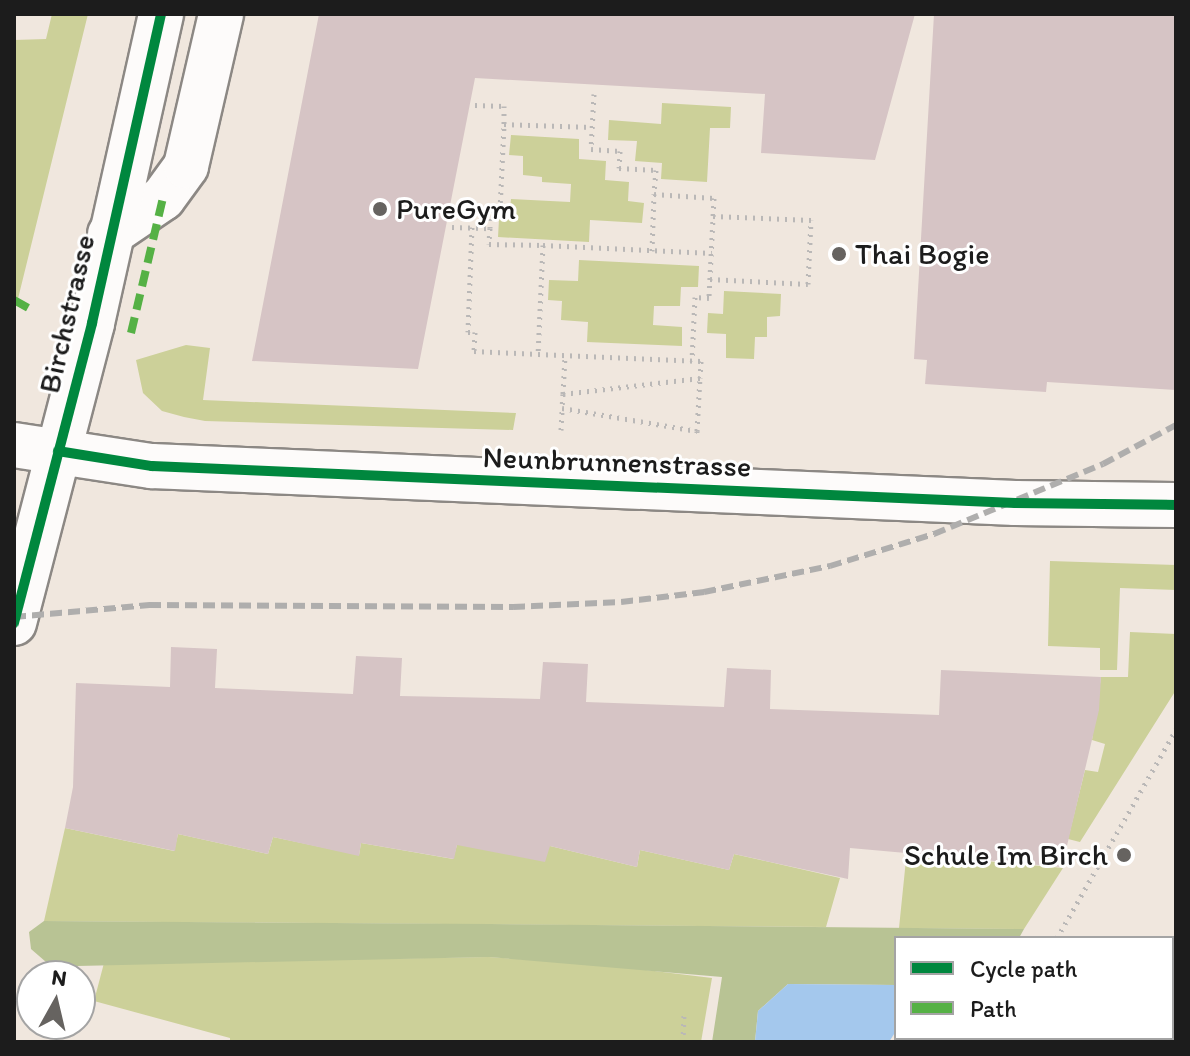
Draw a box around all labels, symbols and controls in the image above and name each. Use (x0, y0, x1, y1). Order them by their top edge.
place label: PureGym (396, 191, 516, 227)
marker: PureGym (371, 200, 389, 218)
street label: Birchstrasse (31, 231, 103, 397)
place label: Thai Bogie (855, 236, 990, 272)
marker: Thai Bogie (830, 245, 848, 263)
street label: Neunbrunnenstrasse (482, 439, 752, 485)
place label: Schule Im Birch (904, 837, 1108, 873)
marker: Schule Im Birch (1115, 846, 1133, 864)
legend (894, 936, 1174, 1040)
text: Cycle path (970, 954, 1077, 983)
north arrow (16, 960, 96, 1040)
text: N (50, 963, 68, 992)
text: Path (970, 994, 1017, 1023)

